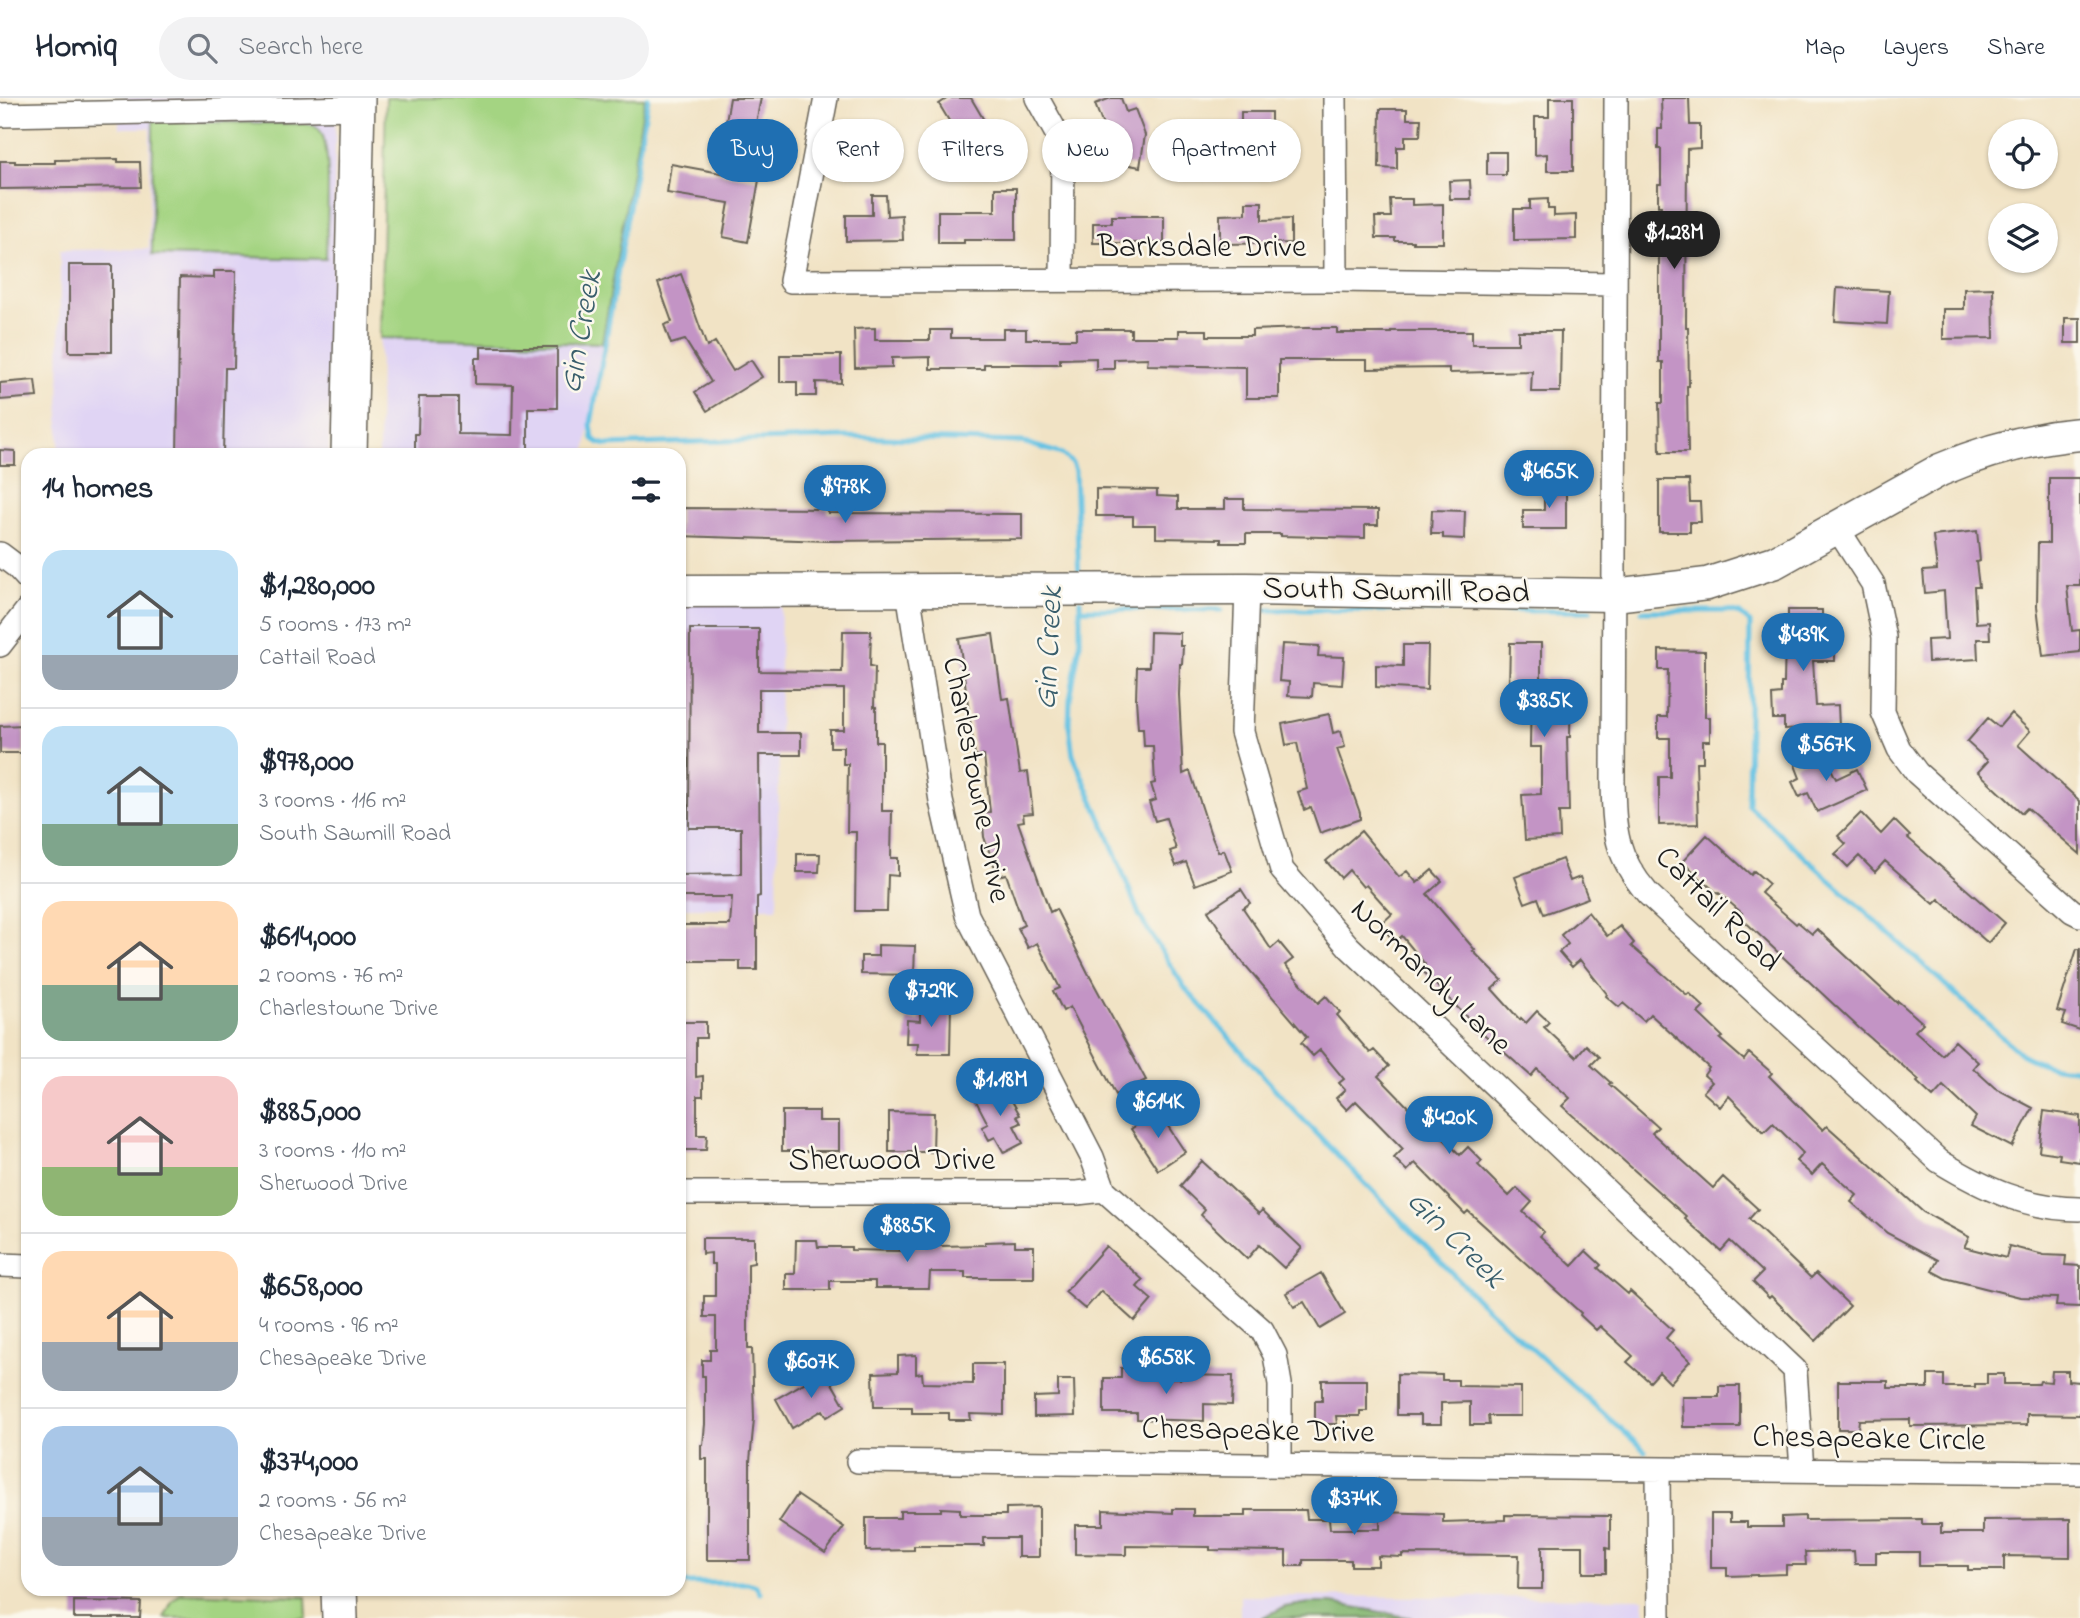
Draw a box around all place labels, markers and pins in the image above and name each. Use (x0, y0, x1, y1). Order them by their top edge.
pin: $1.28M (1617, 212, 1731, 271)
pin: $465K (1500, 450, 1598, 510)
pin: $978K (796, 466, 894, 525)
pin: $439K (1754, 614, 1852, 673)
pin: $385K (1495, 680, 1593, 739)
pin: $567K (1777, 724, 1875, 783)
pin: $729K (882, 970, 980, 1029)
pin: $1.18M (943, 1058, 1057, 1118)
pin: $614K (1109, 1080, 1207, 1140)
pin: $420K (1400, 1096, 1498, 1156)
pin: $885K (858, 1204, 956, 1264)
pin: $658K (1117, 1336, 1215, 1396)
pin: $607K (762, 1340, 860, 1400)
pin: $374K (1305, 1478, 1403, 1537)

